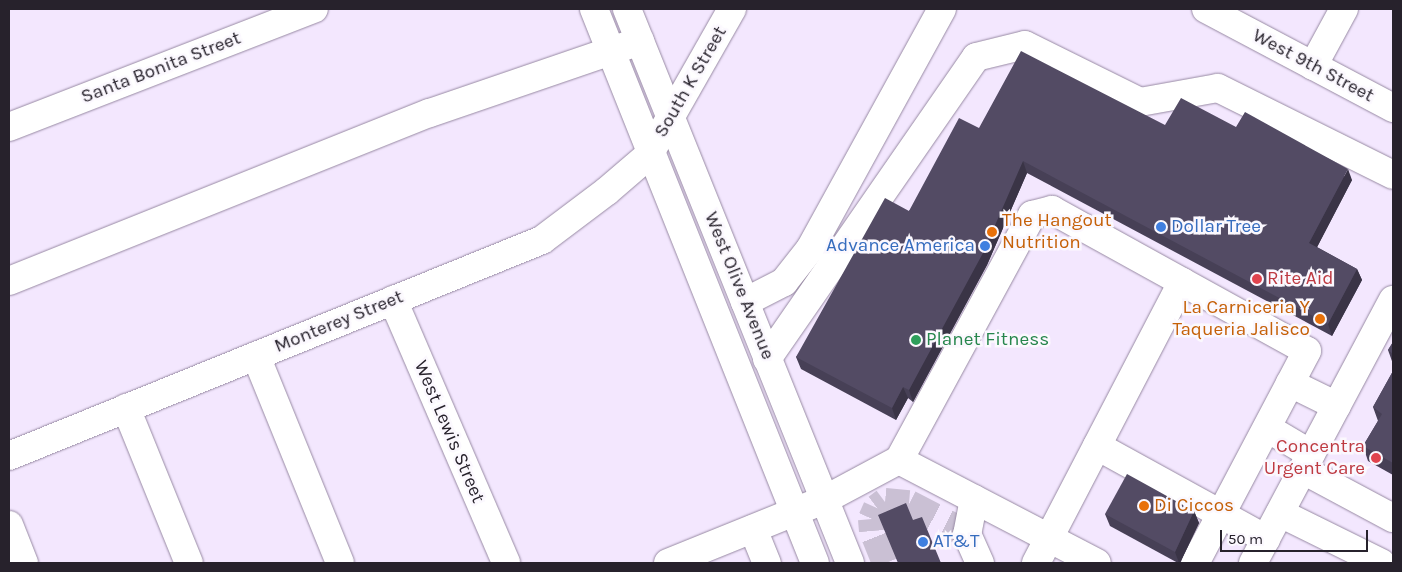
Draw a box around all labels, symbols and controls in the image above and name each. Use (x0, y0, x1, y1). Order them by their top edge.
street label: South K Street (650, 22, 732, 142)
street label: West 9th Street (1248, 24, 1378, 108)
street label: Santa Bonita Street (78, 27, 244, 109)
street label: West Olive Avenue (699, 209, 779, 363)
place label: The Hangout Nutrition (1002, 210, 1112, 254)
place label: Dollar Tree (1171, 216, 1261, 238)
marker: Dollar Tree (1155, 221, 1167, 233)
marker: The Hangout Nutrition (986, 226, 998, 238)
place label: Advance America (826, 235, 975, 257)
marker: Advance America (979, 240, 991, 252)
place label: Rite Aid (1267, 268, 1334, 290)
marker: Rite Aid (1251, 273, 1263, 285)
street label: Monterey Street (271, 286, 407, 358)
place label: La Carniceria Y Taqueria Jalisco (1173, 297, 1310, 341)
marker: La Carniceria Y Taqueria Jalisco (1314, 313, 1326, 325)
place label: Planet Fitness (926, 329, 1049, 351)
marker: Planet Fitness (910, 334, 922, 346)
street label: West Lewis Street (409, 357, 489, 507)
place label: Concentra Urgent Care (1264, 436, 1365, 480)
marker: Concentra Urgent Care (1369, 451, 1383, 465)
place label: Di Ciccos (1154, 495, 1234, 517)
marker: Di Ciccos (1138, 500, 1150, 512)
scale bar (1222, 520, 1370, 552)
text: 50 m (1228, 530, 1263, 548)
place label: AT&T (933, 531, 980, 553)
marker: AT&T (917, 536, 929, 548)

